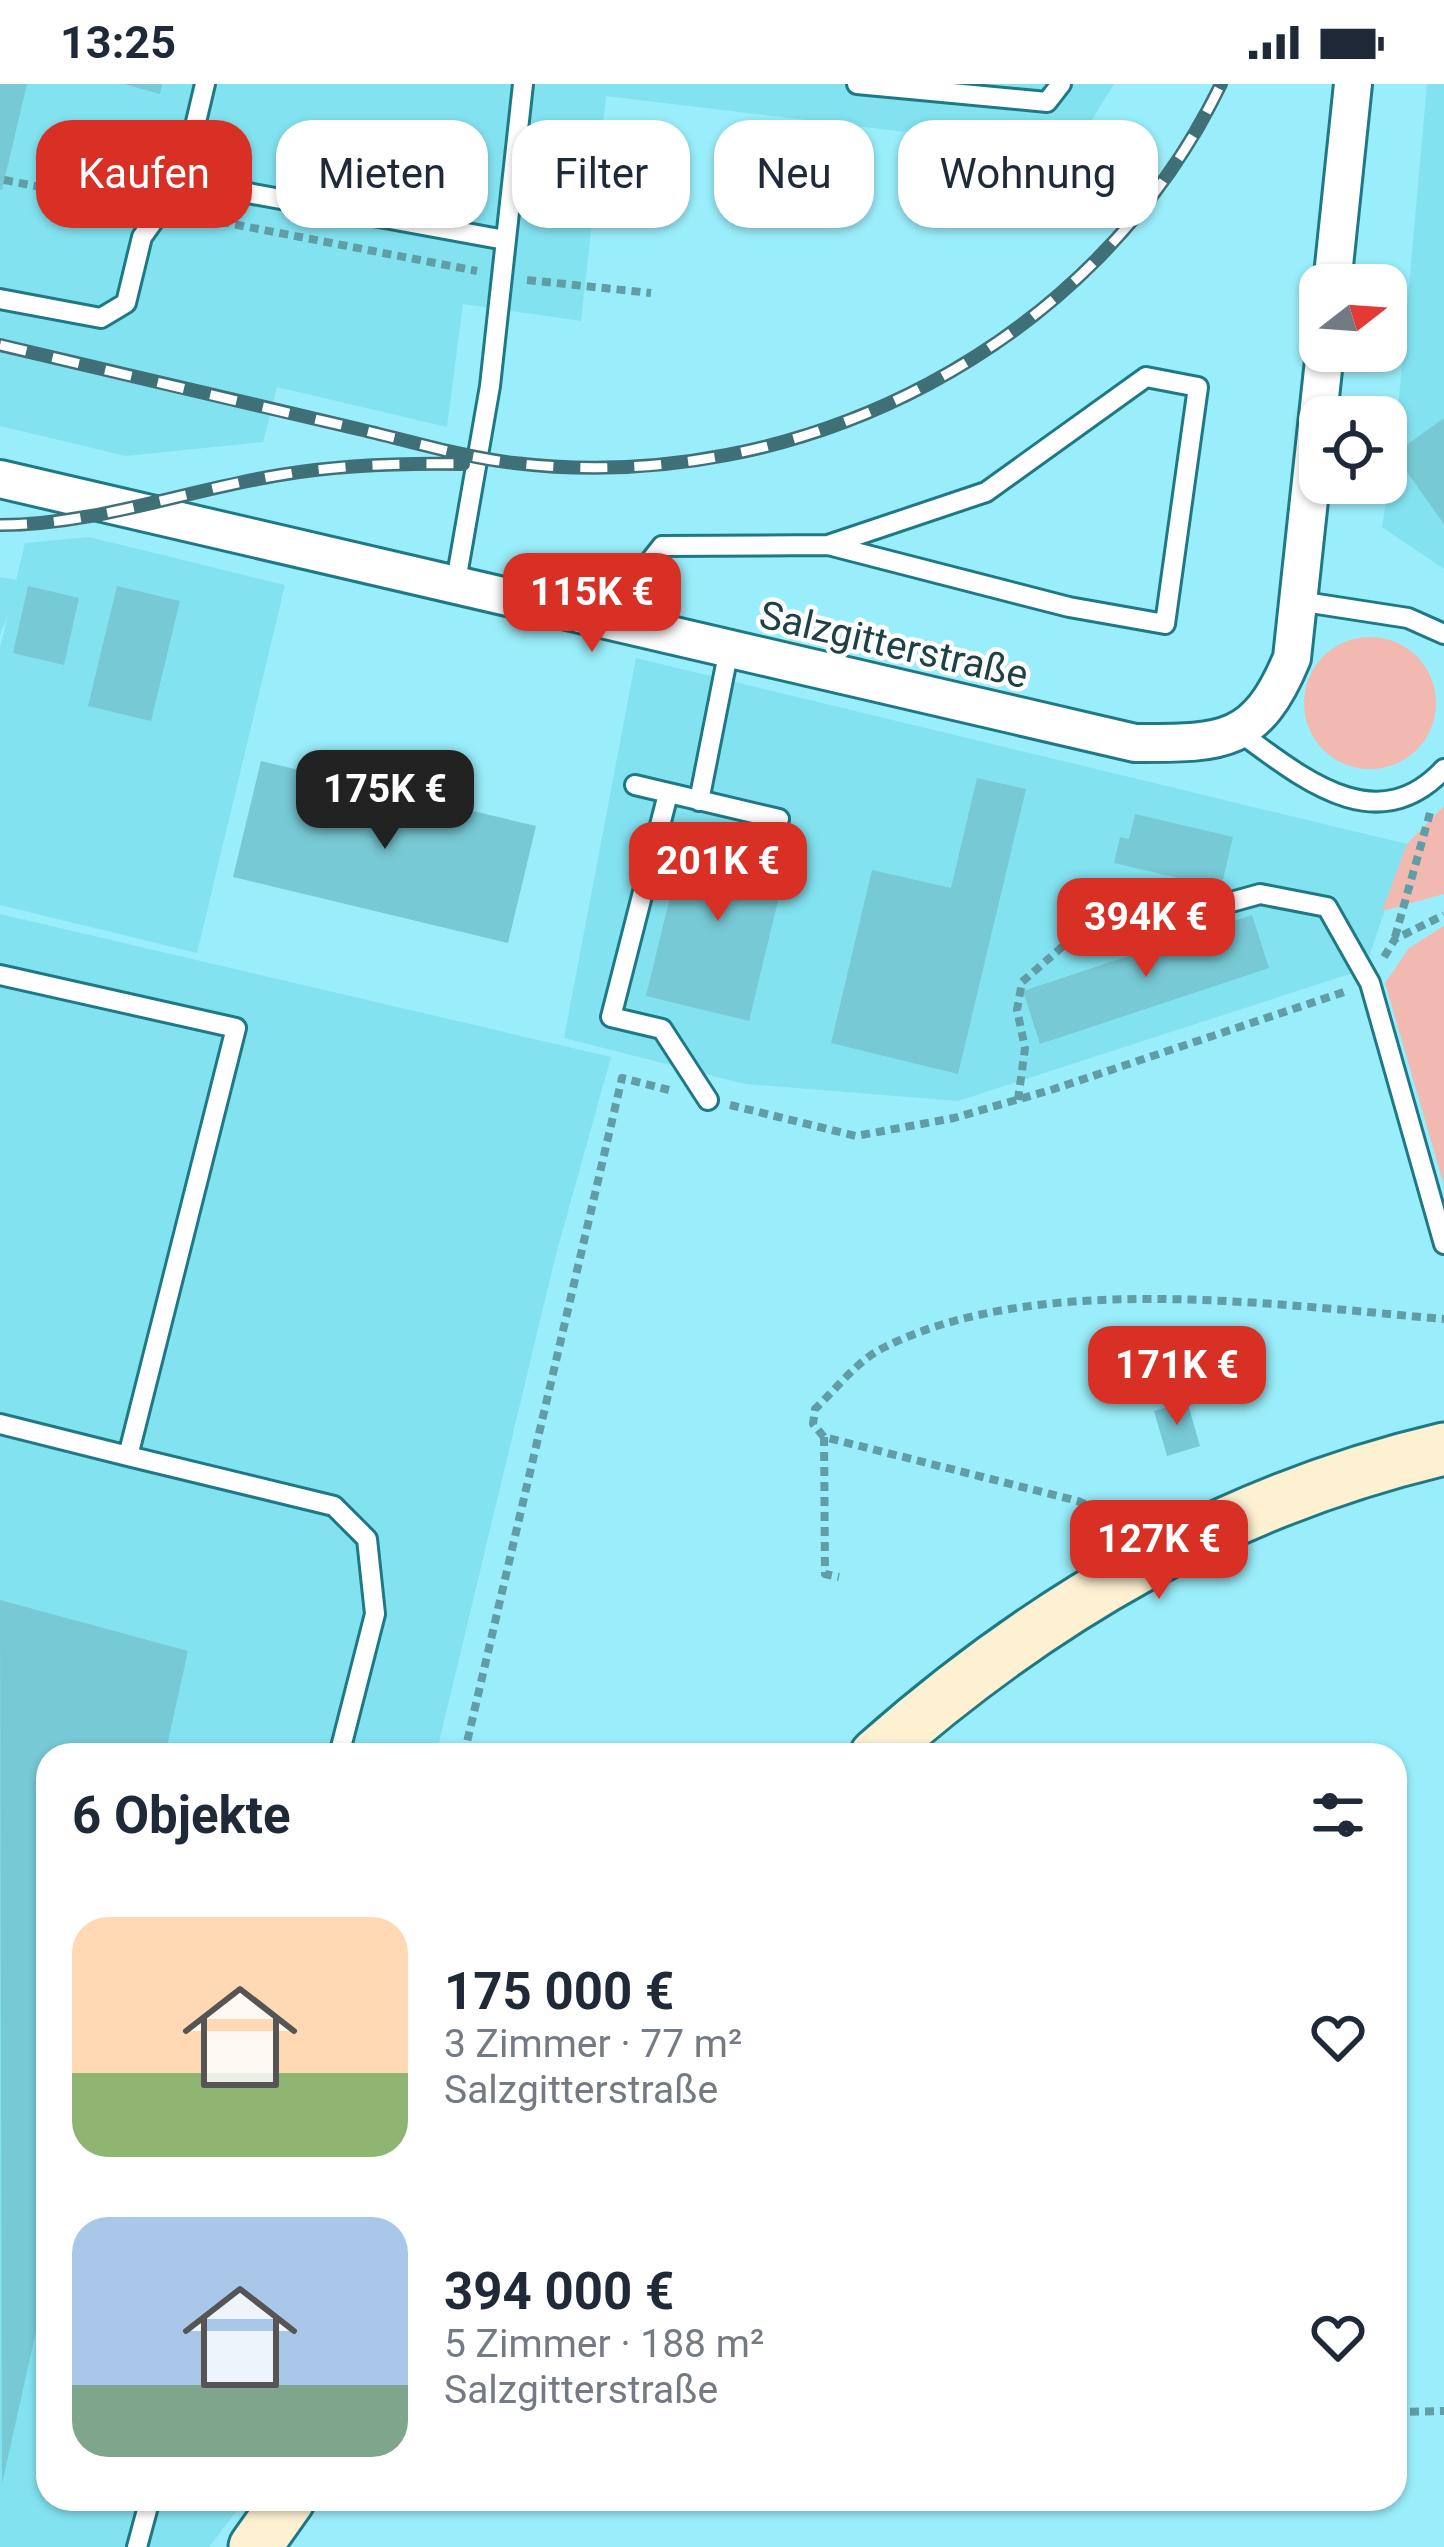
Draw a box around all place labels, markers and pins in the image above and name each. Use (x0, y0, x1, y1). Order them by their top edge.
pin: 115K € (494, 553, 690, 655)
pin: 175K € (287, 750, 483, 852)
pin: 201K € (620, 822, 816, 924)
pin: 394K € (1048, 878, 1244, 980)
pin: 171K € (1079, 1326, 1275, 1428)
pin: 127K € (1061, 1500, 1257, 1602)

